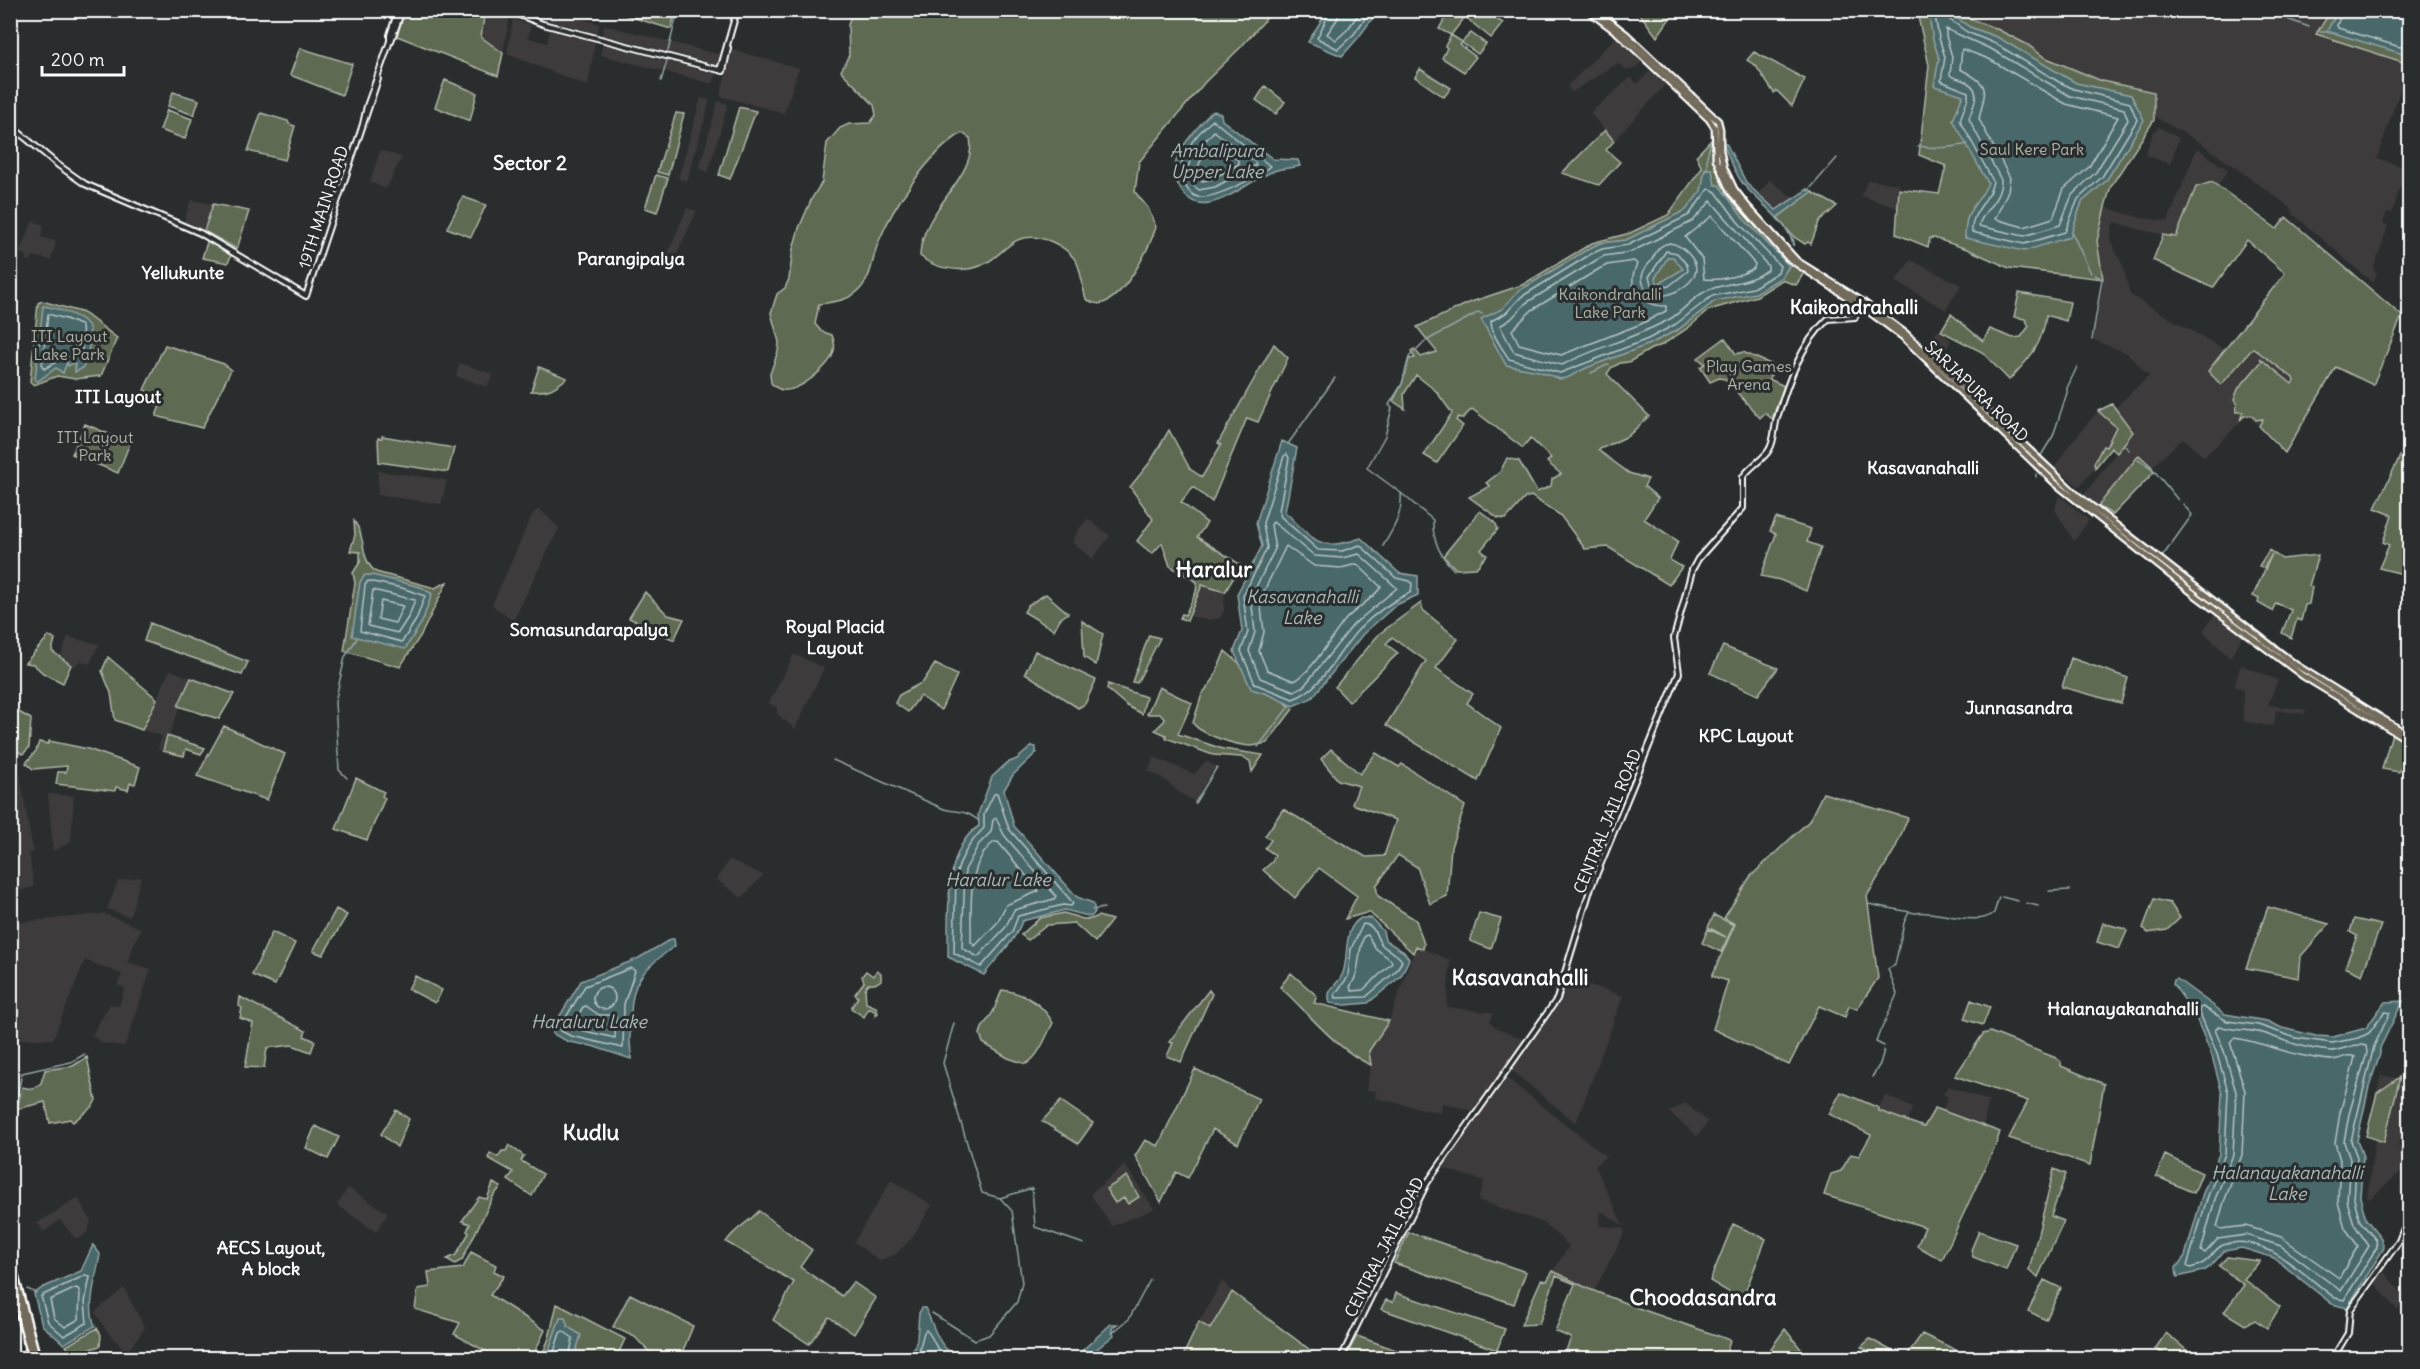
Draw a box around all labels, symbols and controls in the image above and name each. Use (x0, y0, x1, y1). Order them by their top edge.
scale bar (42, 39, 124, 77)
text: 200 m (51, 48, 105, 71)
water label: Ambalipura Upper Lake (1170, 139, 1266, 183)
park label: Saul Kere Park (1980, 139, 2084, 159)
street label: 19TH MAIN ROAD (294, 143, 352, 271)
district label: Sector 2 (493, 150, 567, 175)
district label: Parangipalya (577, 247, 685, 270)
district label: Yellukunte (141, 261, 224, 284)
park label: Kaikondrahalli Lake Park (1559, 284, 1661, 322)
district label: Kaikondrahalli (1790, 294, 1918, 319)
park label: ITI Layout Lake Park (31, 326, 108, 364)
street label: SARJAPURA ROAD (1921, 336, 2033, 446)
park label: Play Games Arena (1706, 356, 1792, 394)
district label: ITI Layout (75, 385, 162, 408)
park label: ITI Layout Park (57, 427, 134, 465)
district label: Kasavanahalli (1867, 456, 1979, 479)
district label: Haralur (1176, 555, 1253, 583)
water label: Kasavanahalli Lake (1246, 585, 1360, 629)
district label: Royal Placid Layout (785, 615, 885, 659)
district label: Somasundarapalya (510, 618, 668, 641)
district label: Junnasandra (1965, 696, 2073, 719)
district label: KPC Layout (1699, 724, 1794, 747)
street label: CENTRAL JAIL ROAD (1569, 746, 1645, 896)
water label: Haralur Lake (945, 868, 1052, 891)
district label: Kasavanahalli (1451, 963, 1589, 991)
district label: Halanayakanahalli (2047, 997, 2199, 1020)
water label: Haraluru Lake (531, 1010, 648, 1033)
district label: Kudlu (563, 1118, 620, 1146)
water label: Halanayakanahalli Lake (2211, 1161, 2365, 1205)
street label: CENTRAL JAIL ROAD (1340, 1174, 1428, 1320)
district label: AECS Layout, A block (217, 1236, 325, 1280)
district label: Choodasandra (1630, 1283, 1777, 1311)

